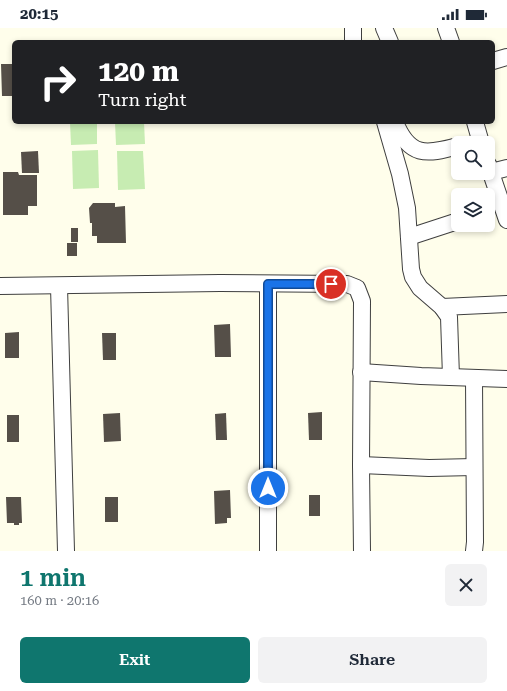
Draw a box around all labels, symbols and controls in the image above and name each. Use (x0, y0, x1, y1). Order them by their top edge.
text: 20:15 (20, 5, 58, 23)
text: 120 m (98, 55, 179, 88)
icon: right (32, 56, 84, 108)
text: Turn right (98, 89, 186, 110)
map controls (451, 136, 495, 232)
button: search (451, 136, 495, 180)
button: layers (451, 188, 495, 232)
pin (314, 267, 348, 301)
icon: arrive (320, 273, 342, 295)
position arrow (247, 467, 289, 509)
text: 1 min (20, 564, 86, 592)
button: close (445, 564, 487, 606)
text: 160 m · 20:16 (20, 593, 99, 608)
button: Exit (20, 637, 250, 683)
button: Share (258, 637, 487, 683)

